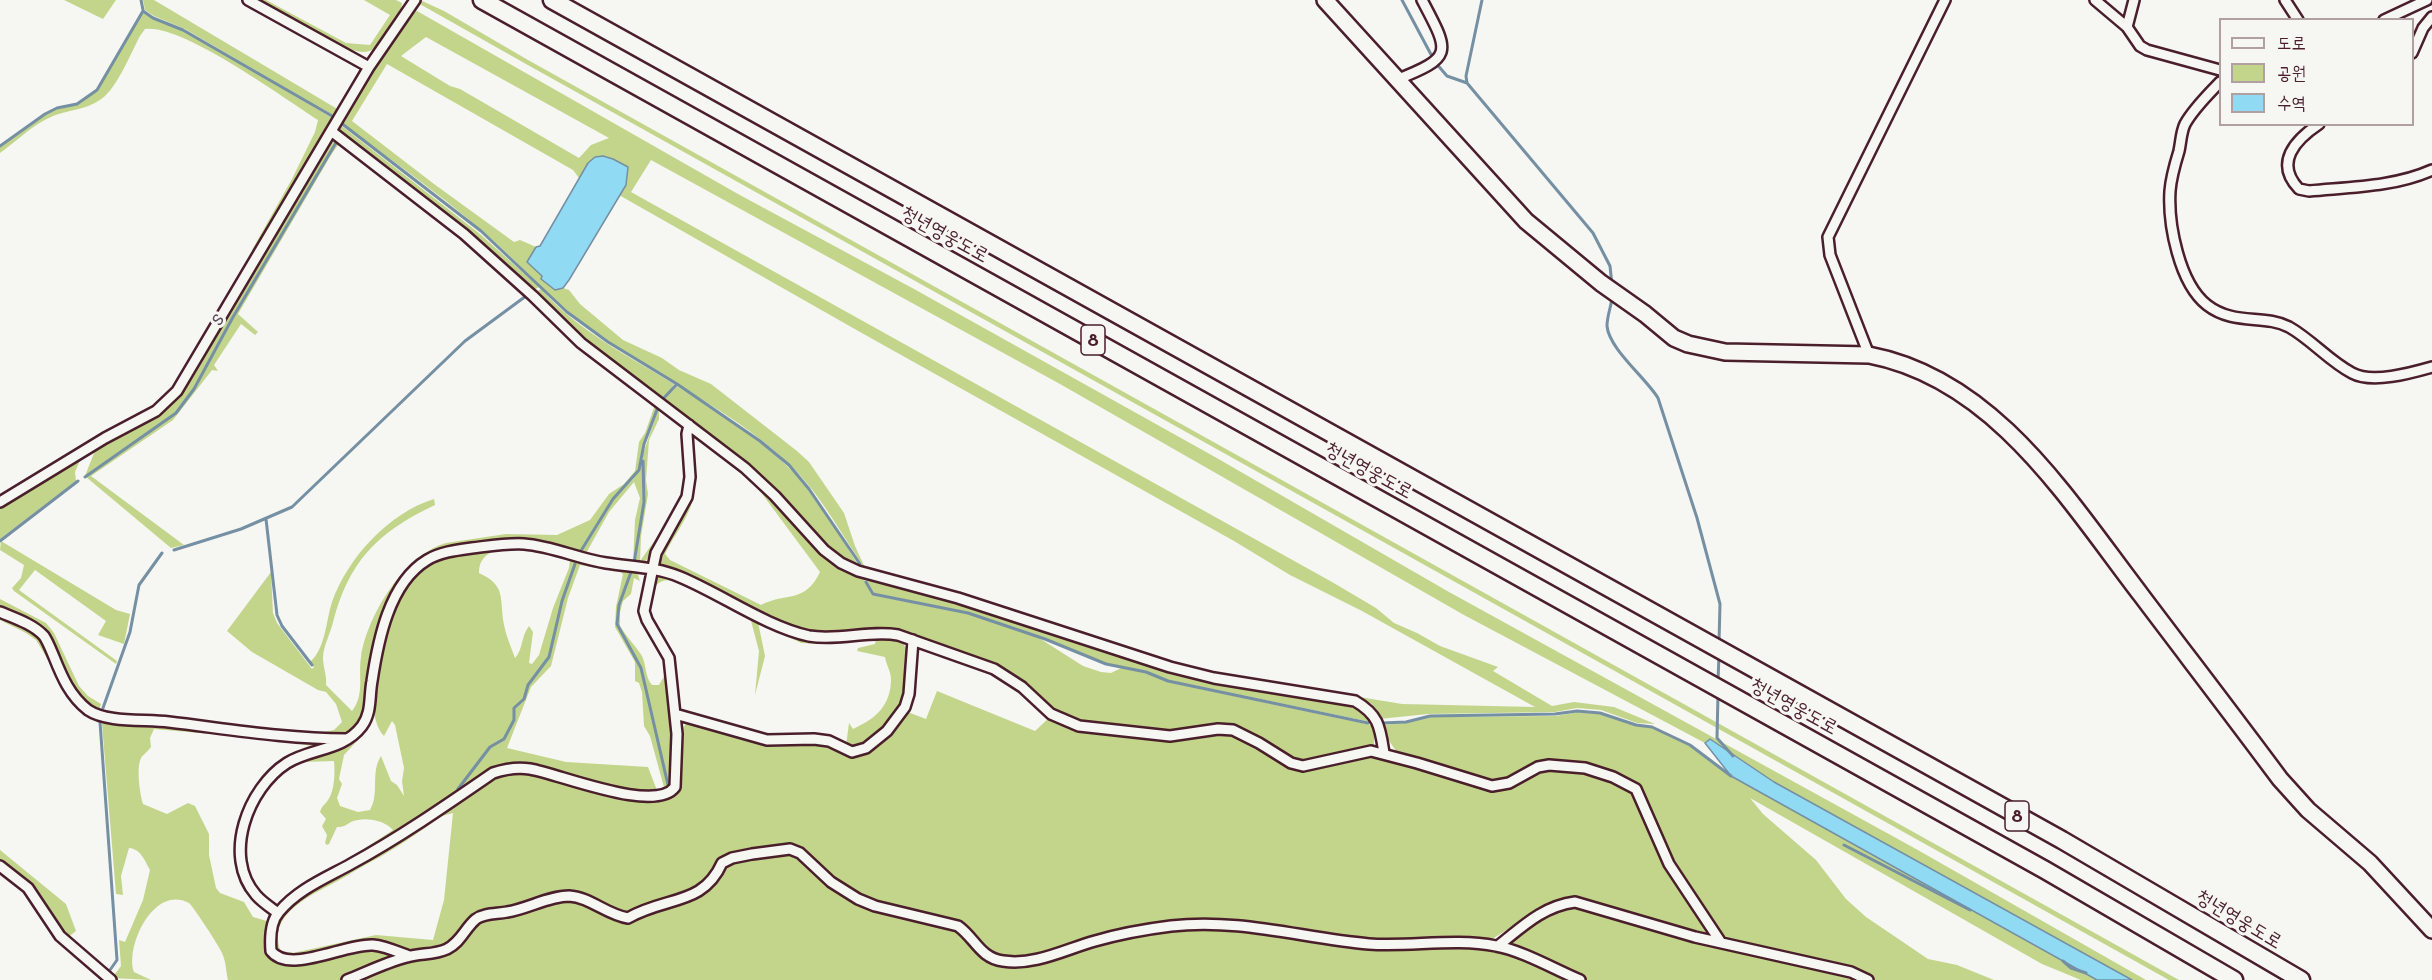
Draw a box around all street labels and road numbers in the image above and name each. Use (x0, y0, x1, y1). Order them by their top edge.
street label: 청년영웅도로 (897, 200, 993, 268)
road number: 8 (1081, 325, 1105, 355)
street label: 청년영웅도로 (1321, 436, 1417, 504)
street label: 청년영웅도로 (1746, 672, 1842, 740)
road number: 8 (2005, 801, 2029, 831)
street label: 청년영웅도로 (2191, 884, 2287, 954)

